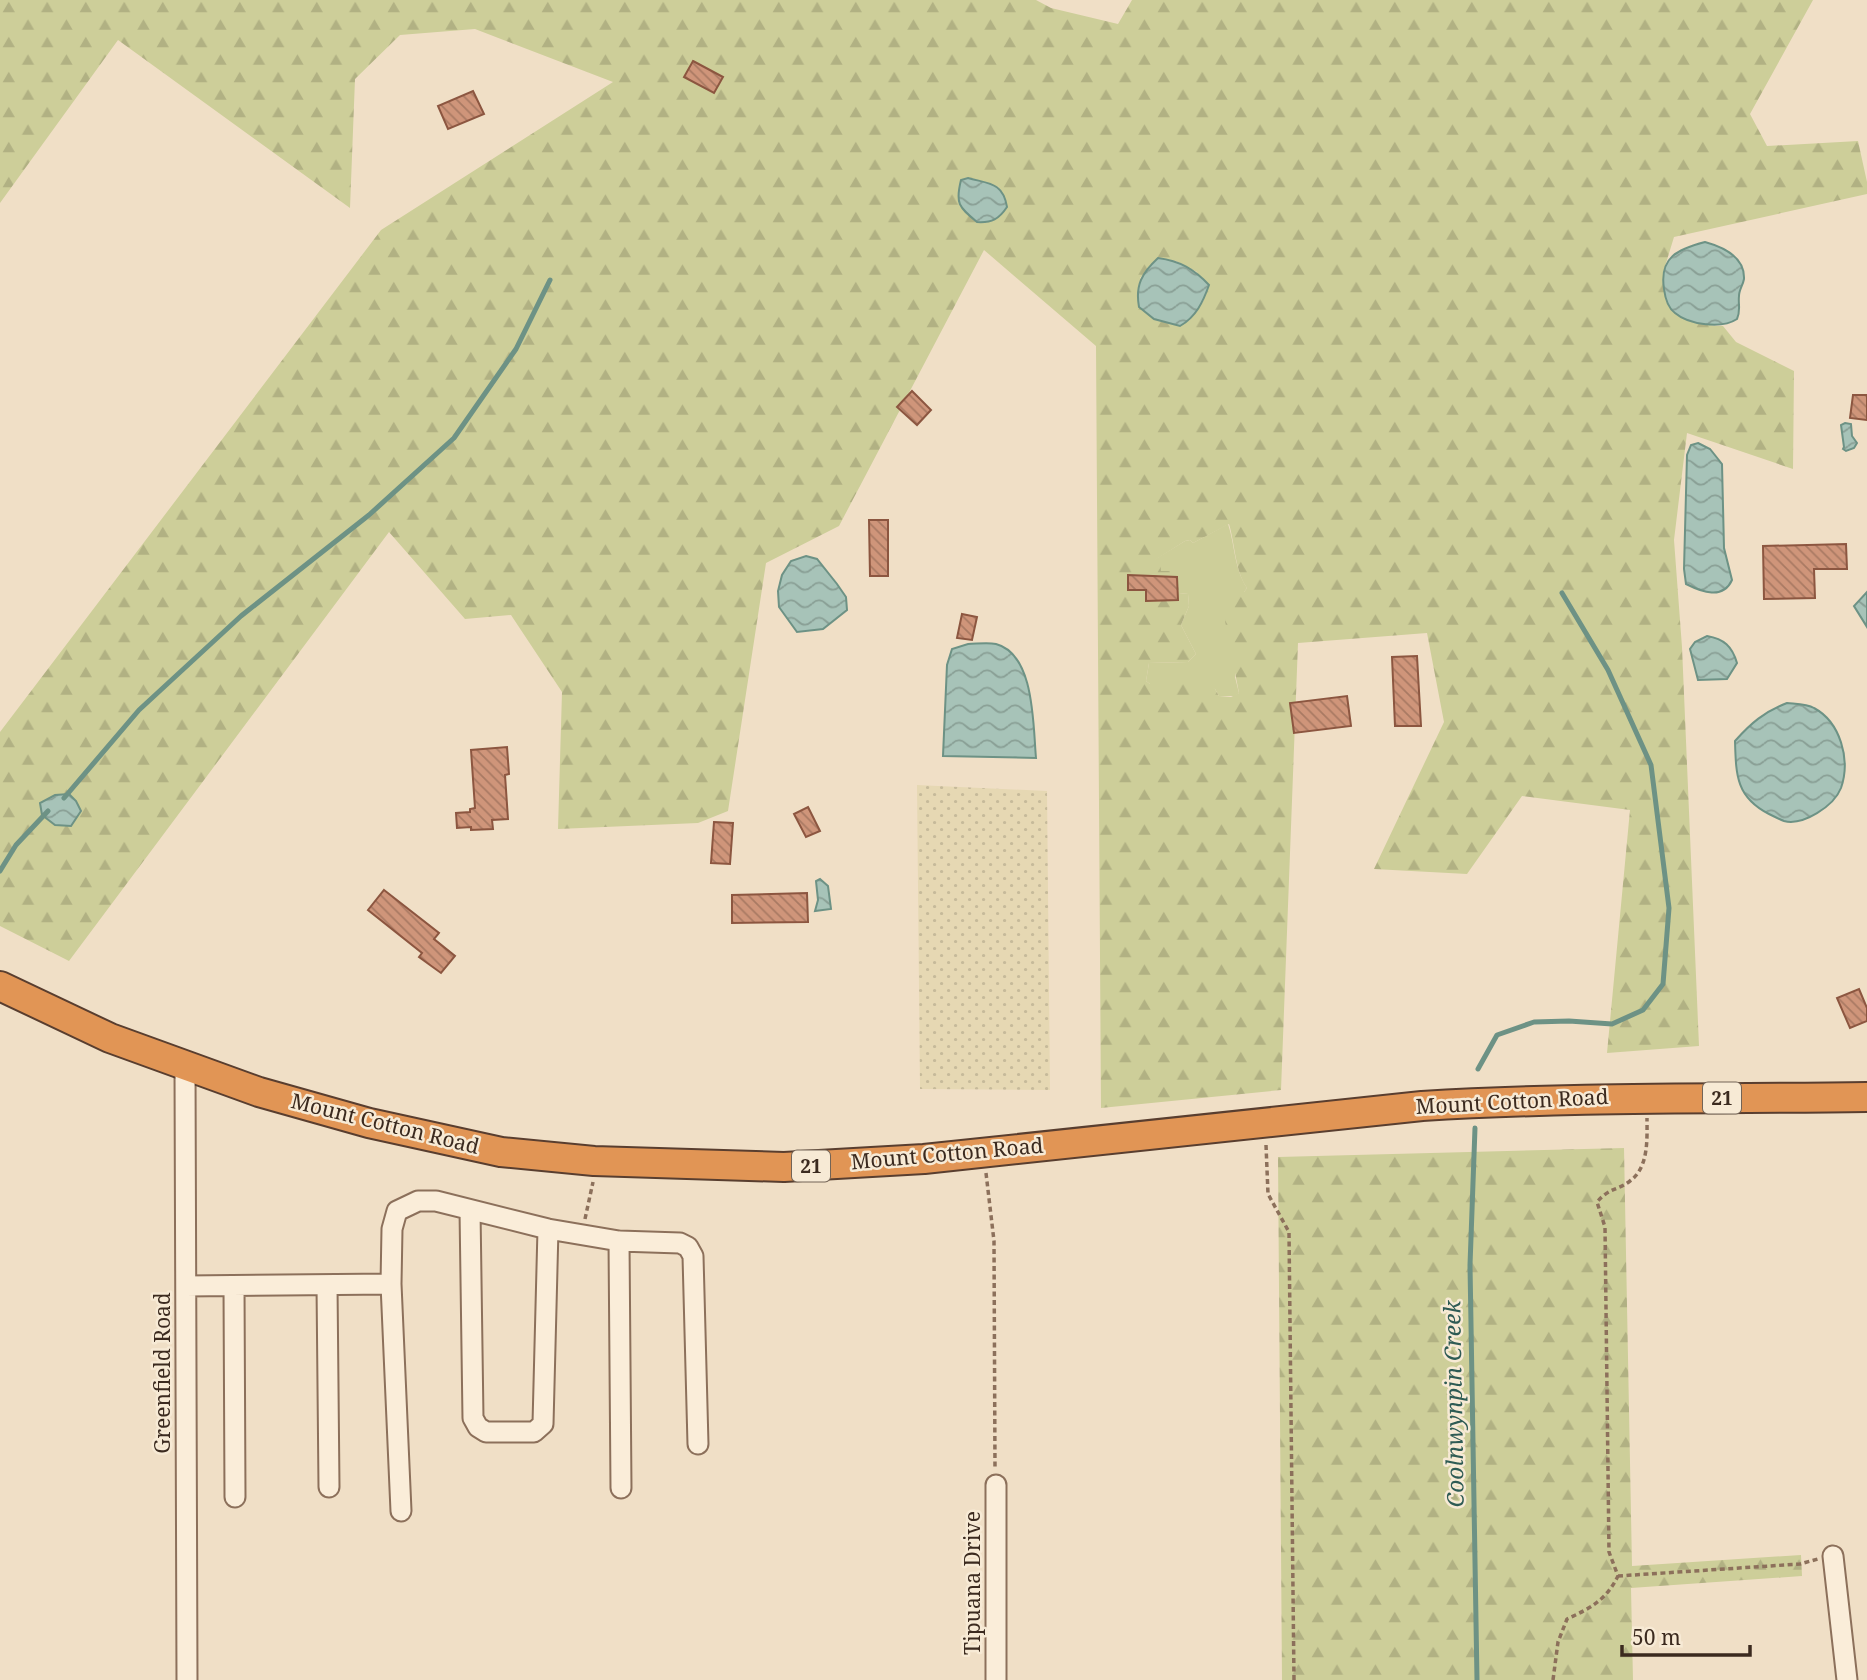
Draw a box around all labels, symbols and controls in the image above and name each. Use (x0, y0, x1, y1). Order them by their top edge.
street label: Mount Cotton Road (1415, 1082, 1609, 1120)
road number: 21 (1703, 1082, 1741, 1114)
street label: Mount Cotton Road (288, 1086, 482, 1160)
street label: Mount Cotton Road (850, 1131, 1044, 1175)
road number: 21 (792, 1150, 830, 1182)
street label: Greenfield Road (148, 1292, 176, 1454)
water label: Coolnwynpin Creek (1435, 1299, 1471, 1508)
street label: Tipuana Drive (958, 1511, 986, 1655)
scale bar (1622, 1614, 1750, 1658)
text: 50 m (1632, 1623, 1681, 1651)

